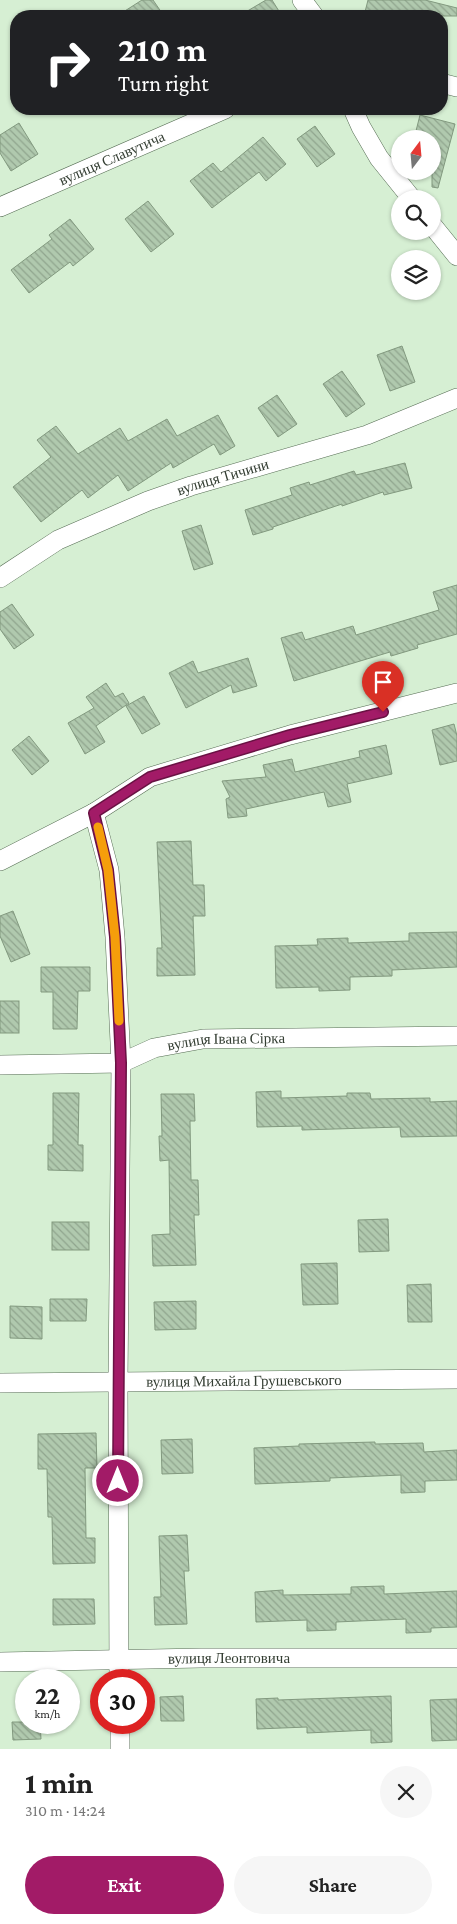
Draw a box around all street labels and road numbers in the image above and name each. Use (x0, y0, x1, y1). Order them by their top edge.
street label: вулиця Славутича (56, 128, 168, 188)
street label: вулиця Тичини (175, 456, 271, 498)
street label: вулиця Івана Сірка (166, 1030, 285, 1053)
street label: вулиця Михайла Грушевського (146, 1372, 342, 1390)
street label: вулиця Леонтовича (168, 1650, 290, 1667)

